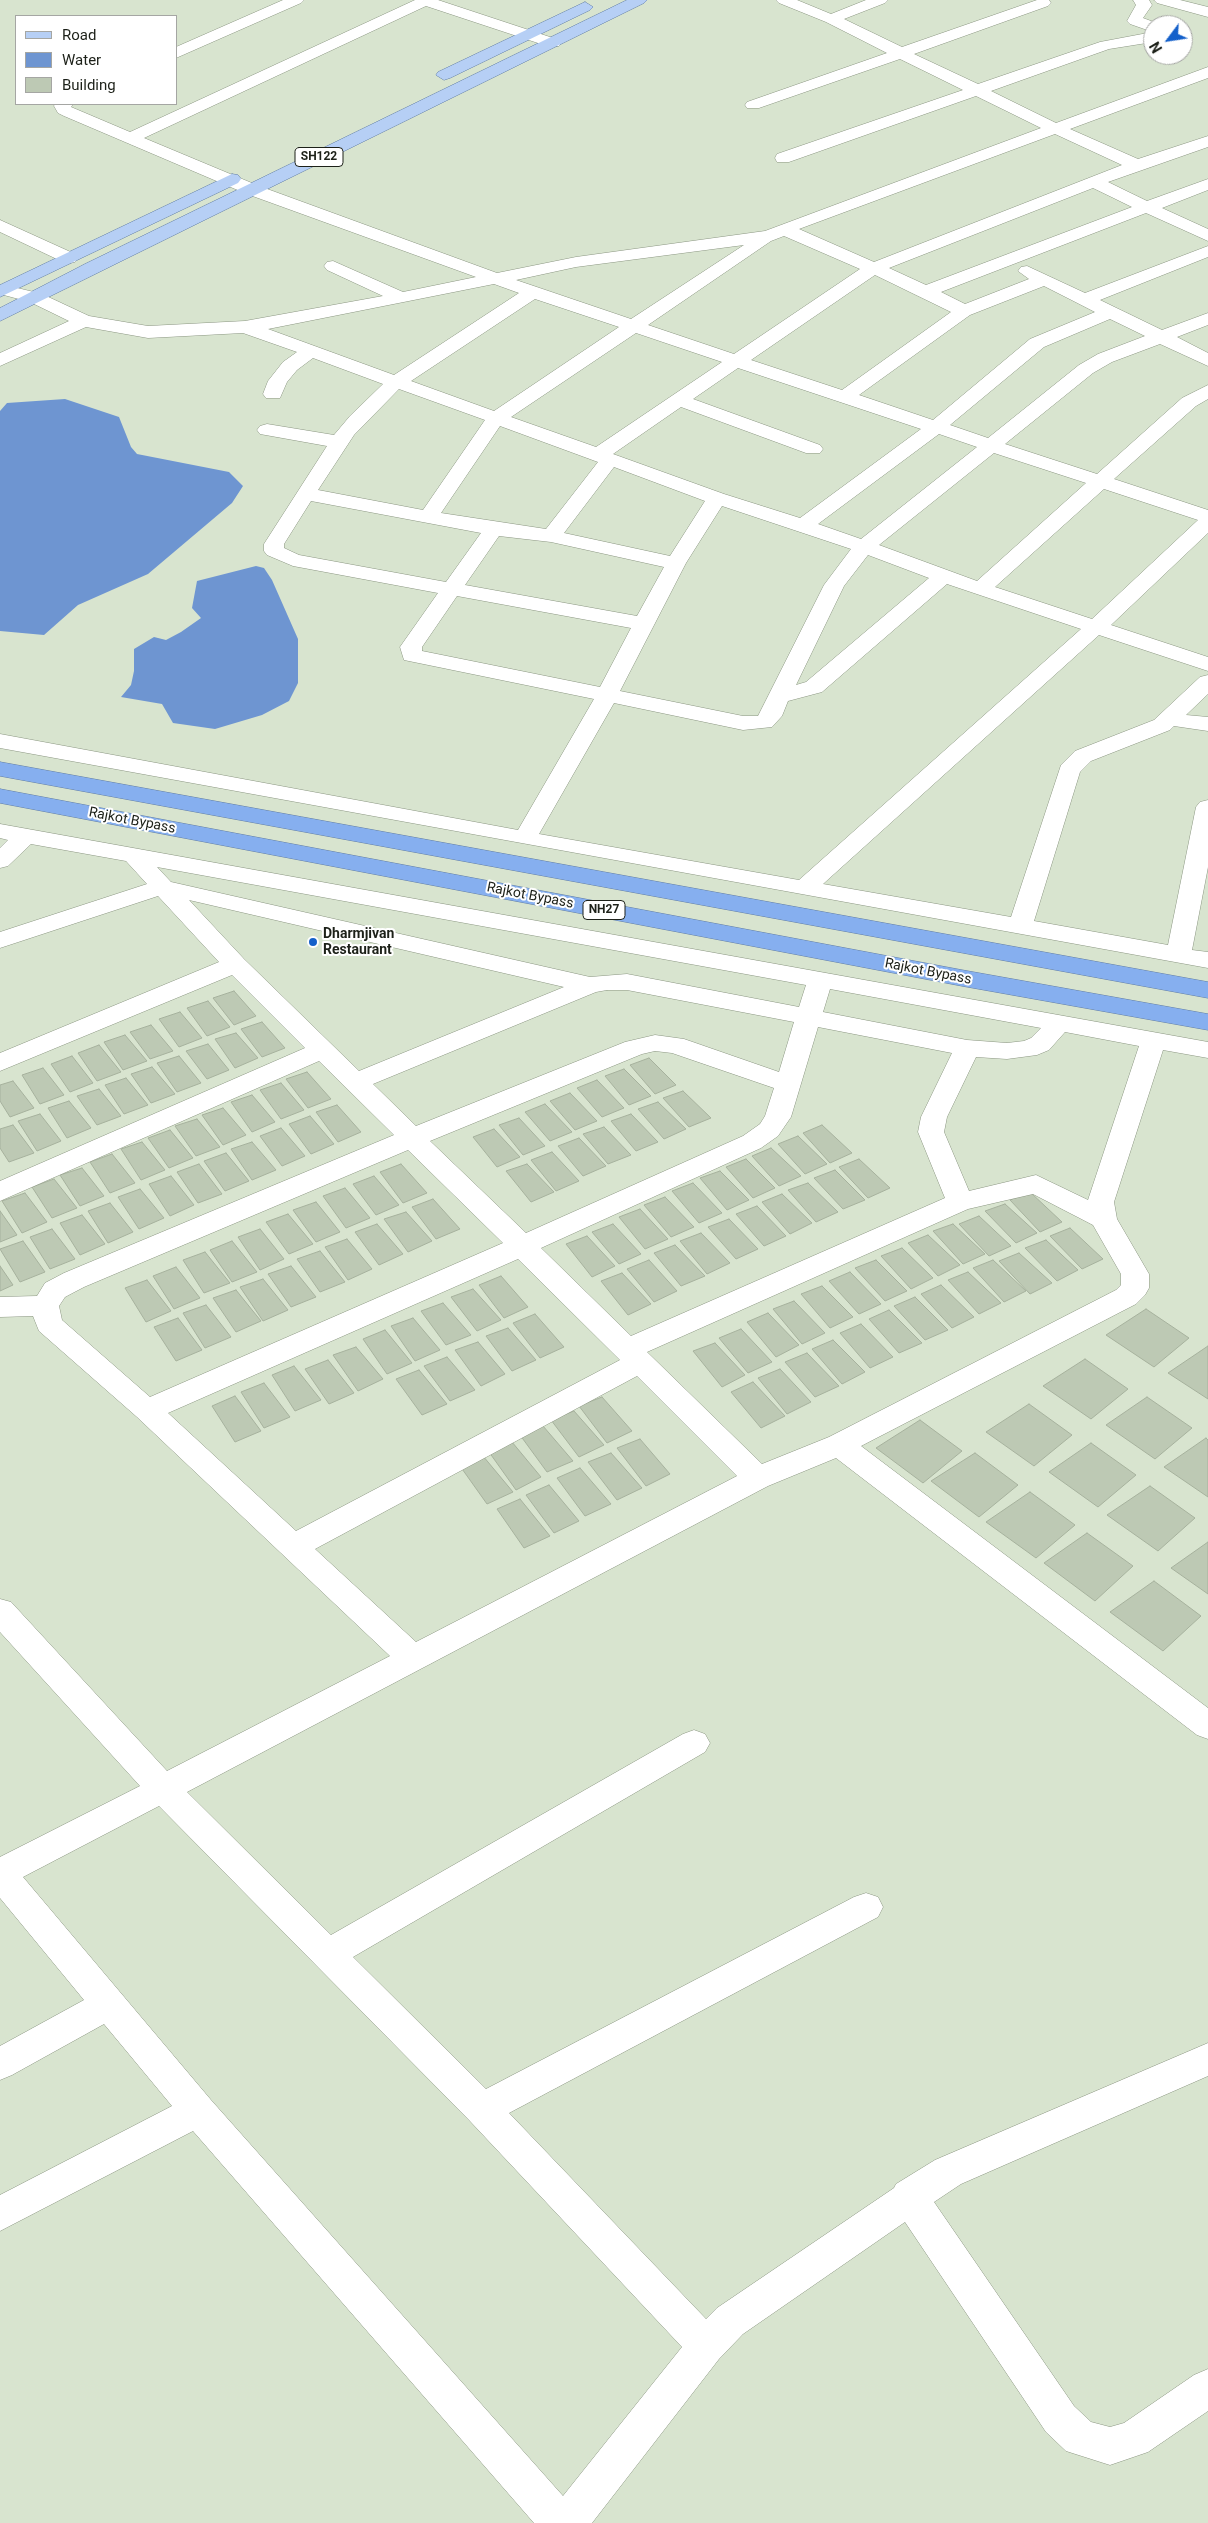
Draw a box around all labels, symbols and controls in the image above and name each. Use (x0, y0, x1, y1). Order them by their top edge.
legend (15, 15, 178, 105)
north arrow (1143, 15, 1193, 65)
text: Road (62, 26, 96, 44)
text: N (1147, 39, 1165, 56)
text: Water (62, 51, 101, 69)
text: Building (62, 76, 116, 94)
road number: SH122 (295, 148, 343, 166)
street label: Rajkot Bypass (87, 804, 177, 838)
street label: Rajkot Bypass (485, 879, 575, 913)
road number: NH27 (583, 900, 625, 920)
place label: Dharmjivan Restaurant (323, 926, 394, 959)
marker: Dharmjivan Restaurant (307, 936, 319, 948)
street label: Rajkot Bypass (883, 955, 973, 989)

